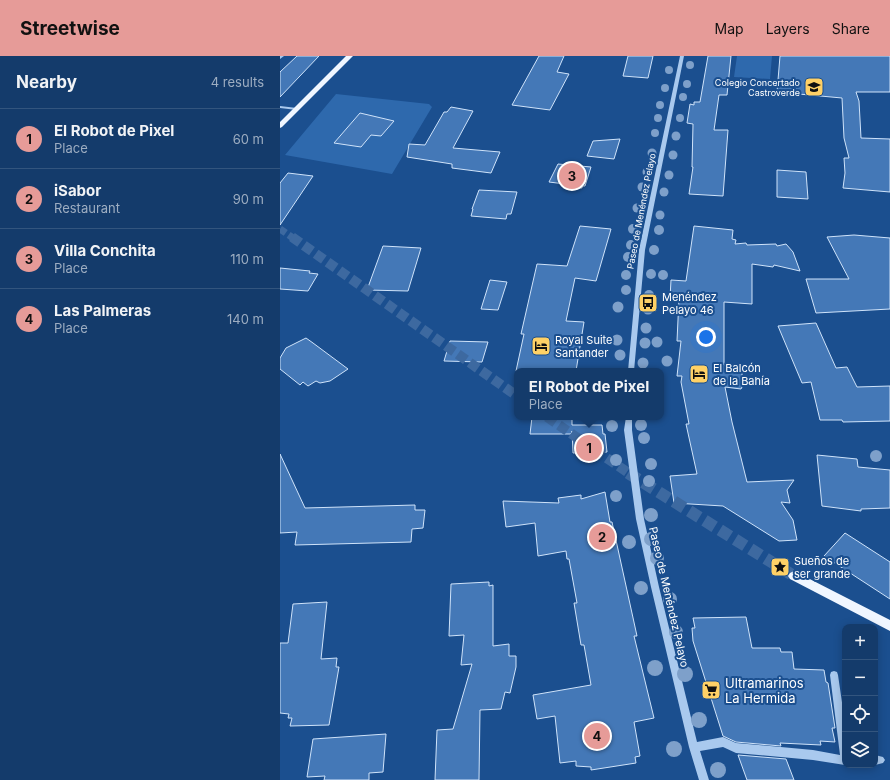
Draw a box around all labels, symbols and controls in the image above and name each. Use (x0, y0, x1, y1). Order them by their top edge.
text: Streetwise (20, 17, 120, 40)
text: Map (715, 20, 744, 37)
text: Layers (766, 20, 810, 37)
text: Share (832, 20, 870, 37)
text: Nearby (16, 72, 77, 92)
text: 4 results (211, 74, 264, 90)
school or university icon: Colegio Concertado Castroverde (803, 76, 825, 98)
place label: Colegio Concertado Castroverde (715, 77, 800, 98)
text: El Robot de Pixel (54, 121, 174, 140)
text: 1 (26, 131, 32, 147)
text: 60 m (233, 131, 264, 147)
text: Place (54, 140, 88, 156)
street label: Paseo de Menéndez Pelayo (624, 152, 658, 270)
pin: 3 (559, 161, 585, 191)
text: iSabor (54, 181, 101, 200)
text: 2 (25, 191, 33, 207)
text: 90 m (233, 191, 264, 207)
text: Restaurant (54, 200, 120, 216)
text: Villa Conchita (54, 241, 156, 260)
text: 3 (25, 251, 33, 267)
text: 110 m (230, 251, 264, 267)
text: Place (54, 260, 88, 276)
place label: Menéndez Pelayo 46 (662, 290, 717, 317)
bus stop icon: Menéndez Pelayo 46 (637, 292, 659, 314)
text: Las Palmeras (54, 301, 151, 320)
text: 4 (25, 311, 33, 327)
text: 140 m (227, 311, 264, 327)
text: Place (54, 320, 88, 336)
your location (696, 327, 716, 347)
place label: Royal Suite Santander (555, 333, 613, 360)
hotel icon: Royal Suite Santander (530, 335, 552, 357)
place label: El Balcón de la Bahía (713, 361, 770, 388)
hotel icon: El Balcón de la Bahía (688, 363, 710, 385)
popup (514, 368, 664, 420)
text: El Robot de Pixel (529, 377, 649, 396)
text: Place (529, 396, 563, 412)
pin: 1 (576, 433, 602, 463)
pin: 2 (589, 522, 615, 552)
street label: Paseo de Menéndez Pelayo (646, 525, 692, 669)
place label: Sueños de ser grande (794, 554, 850, 581)
place icon: Sueños de ser grande (769, 556, 791, 578)
map controls (842, 624, 878, 768)
button: + (842, 624, 878, 660)
button: − (842, 660, 878, 696)
place label: Ultramarinos La Hermida (725, 675, 804, 706)
supermarket icon: Ultramarinos La Hermida (700, 679, 722, 701)
button: locate (842, 696, 878, 732)
pin: 4 (584, 721, 610, 751)
button: layers (842, 732, 878, 768)

